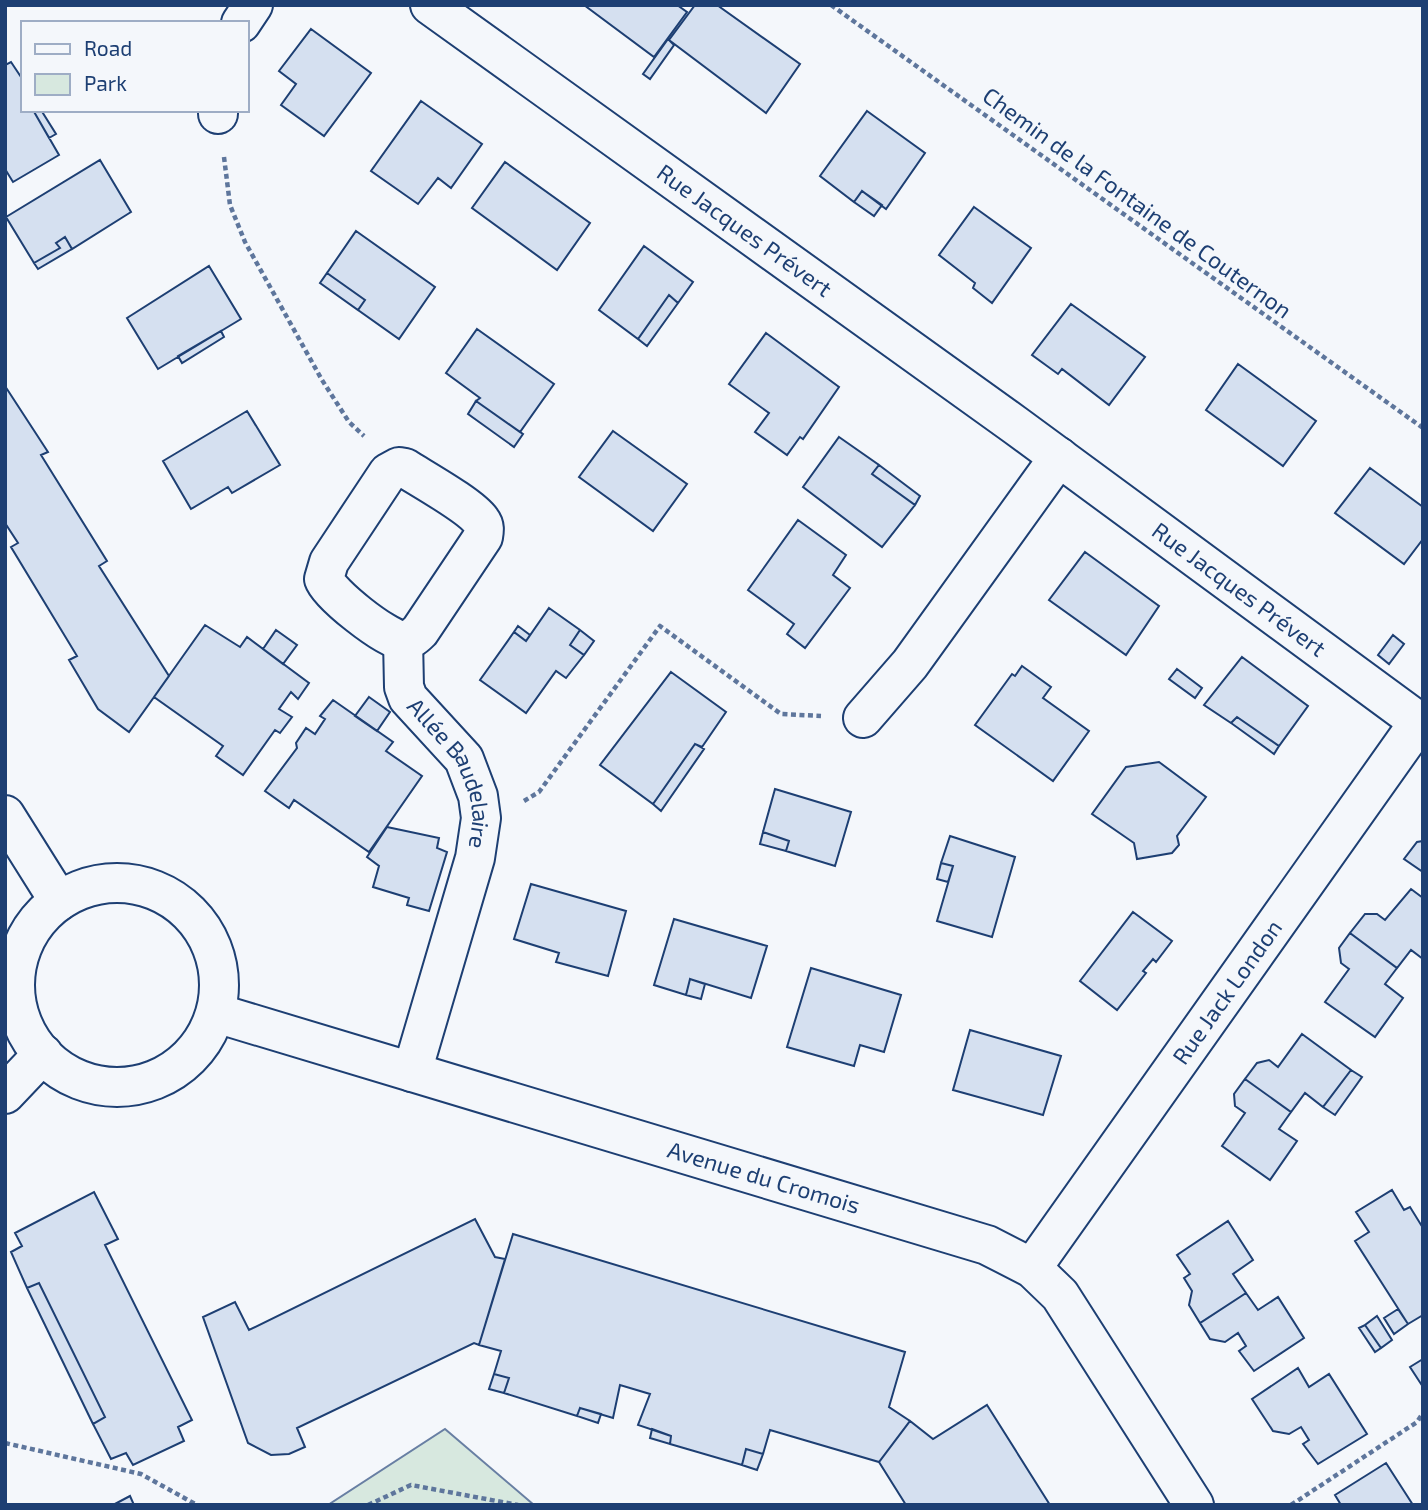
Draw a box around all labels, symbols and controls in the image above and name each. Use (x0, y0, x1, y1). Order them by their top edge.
legend (21, 21, 248, 112)
text: Road (84, 35, 132, 60)
text: Park (84, 70, 127, 95)
street label: Chemin de la Fontaine de Couternon (978, 81, 1297, 324)
street label: Rue Jacques Prévert (652, 158, 838, 302)
street label: Rue Jacques Prévert (1147, 516, 1332, 662)
street label: Allée Baudelaire (402, 692, 496, 851)
street label: Rue Jack London (1166, 914, 1287, 1069)
street label: Avenue du Cromois (664, 1135, 864, 1219)

